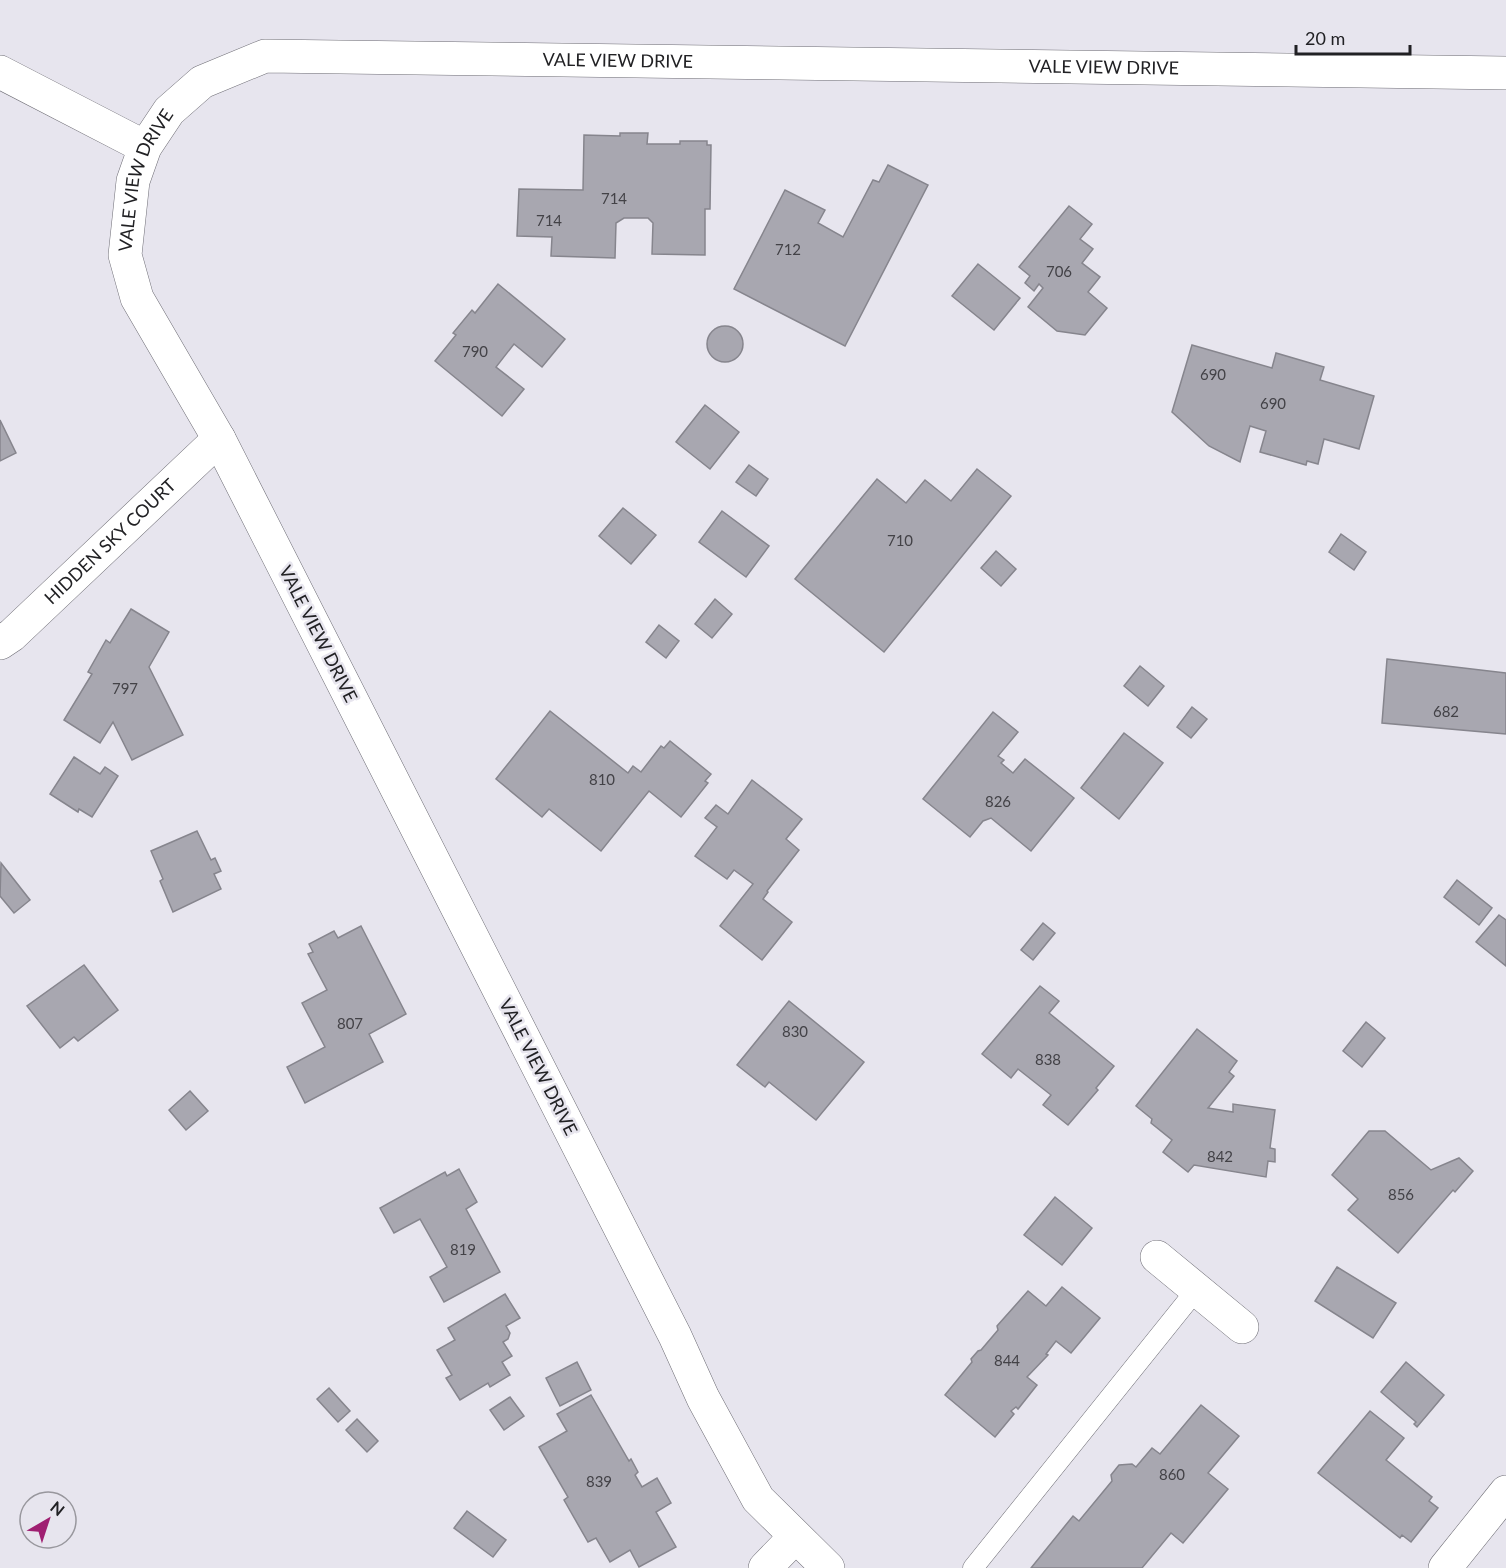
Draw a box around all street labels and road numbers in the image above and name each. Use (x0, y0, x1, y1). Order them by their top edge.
street label: VALE VIEW DRIVE (543, 48, 693, 72)
street label: VALE VIEW DRIVE (1028, 54, 1179, 79)
street label: VALE VIEW DRIVE (113, 104, 177, 253)
street label: HIDDEN SKY COURT (39, 473, 180, 608)
street label: VALE VIEW DRIVE (275, 562, 363, 705)
street label: VALE VIEW DRIVE (495, 995, 583, 1138)

